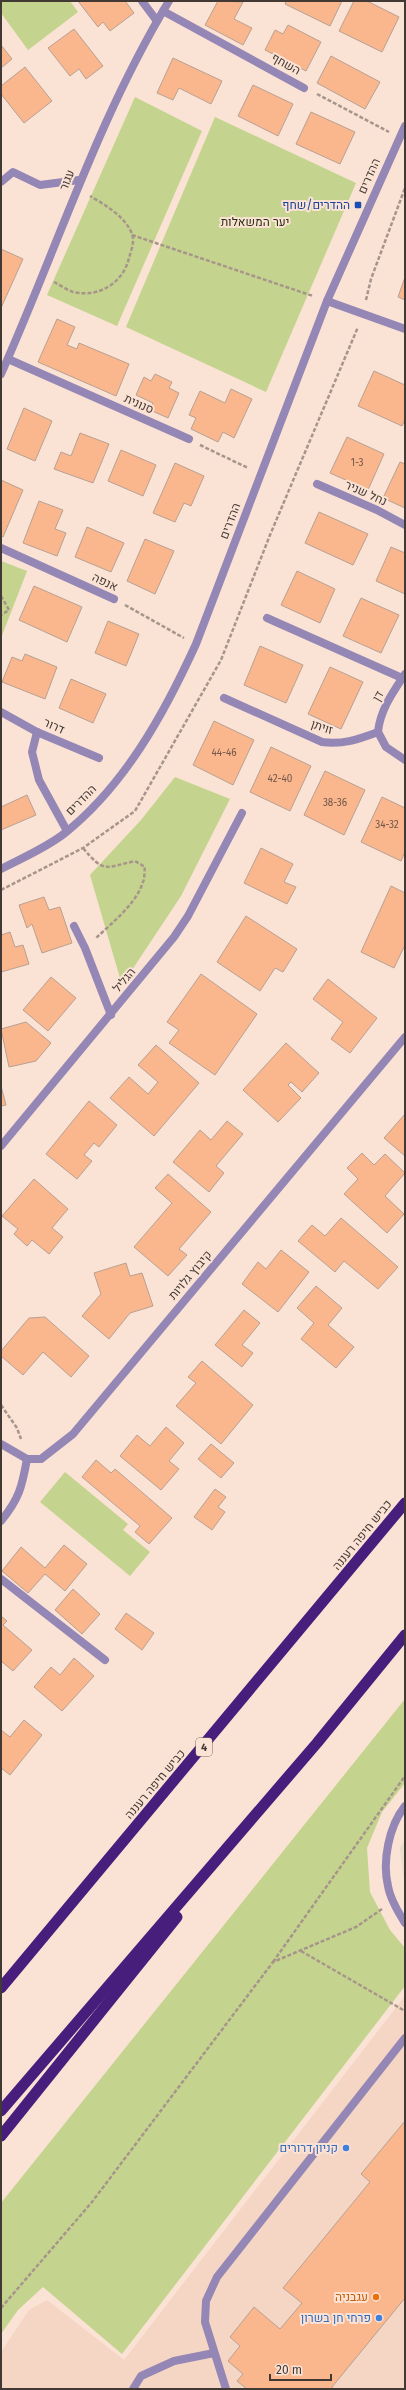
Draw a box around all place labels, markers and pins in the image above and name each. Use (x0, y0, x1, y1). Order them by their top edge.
place label: ההדרים/שחף (282, 198, 350, 212)
marker: ההדרים/שחף (353, 200, 363, 210)
place label: קניון דרורים (280, 2141, 338, 2155)
marker: קניון דרורים (341, 2143, 351, 2153)
place label: עגבניה (335, 2290, 368, 2304)
marker: עגבניה (371, 2292, 381, 2302)
place label: פרחי חן בשרון (301, 2311, 371, 2325)
marker: פרחי חן בשרון (374, 2313, 384, 2323)

